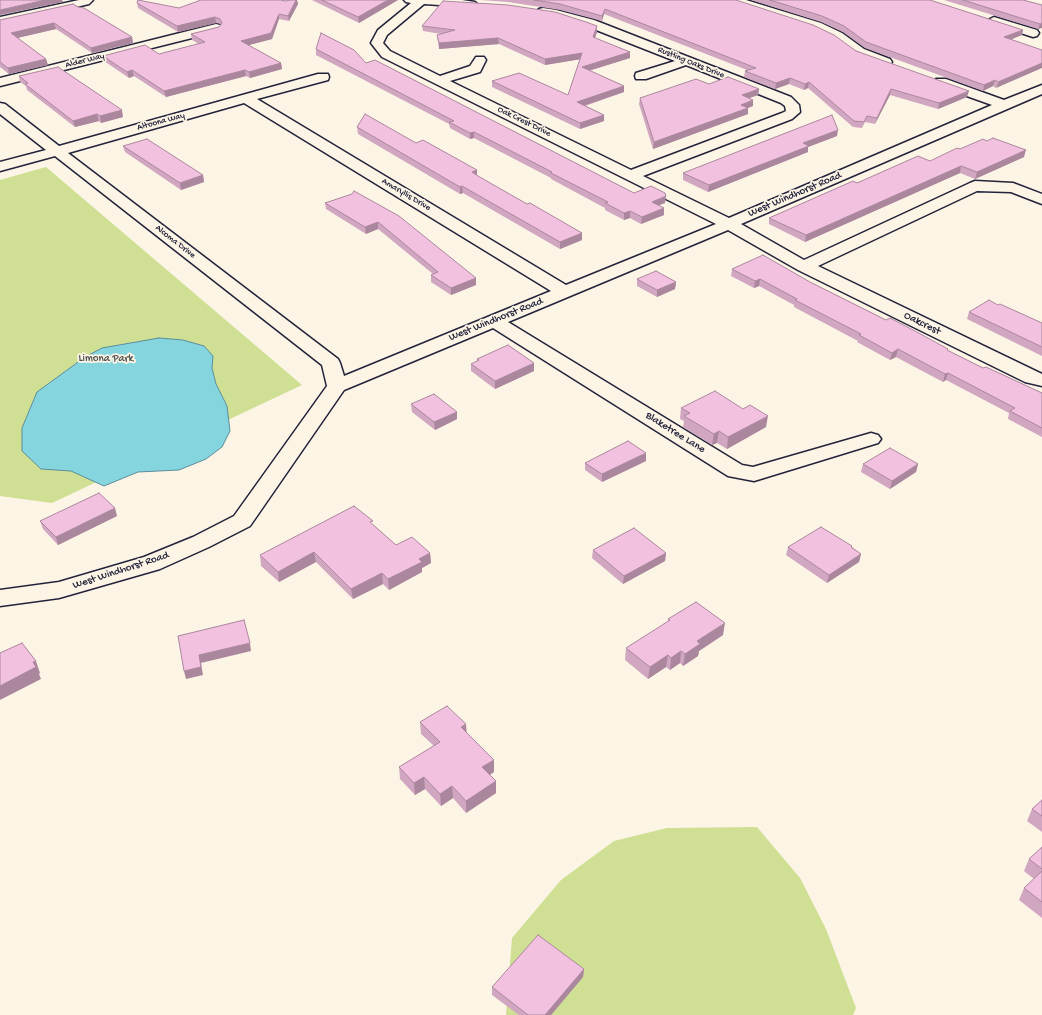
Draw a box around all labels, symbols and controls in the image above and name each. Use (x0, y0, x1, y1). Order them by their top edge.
street label: Rustling Oaks Drive (656, 45, 726, 81)
street label: Alder Way (64, 51, 106, 71)
street label: Oak Crest Drive (496, 104, 552, 140)
street label: Altoona Way (136, 110, 186, 134)
street label: West Windhorst Road (746, 169, 844, 221)
street label: Amaryllis Drive (380, 176, 432, 214)
street label: Alcoma Drive (153, 223, 197, 261)
street label: West Windhorst Road (447, 295, 545, 345)
street label: Oakcrest (901, 309, 943, 339)
park label: Limona Park (79, 352, 133, 366)
street label: Blaketree Lane (643, 409, 707, 457)
street label: West Windhorst Road (71, 549, 171, 593)

